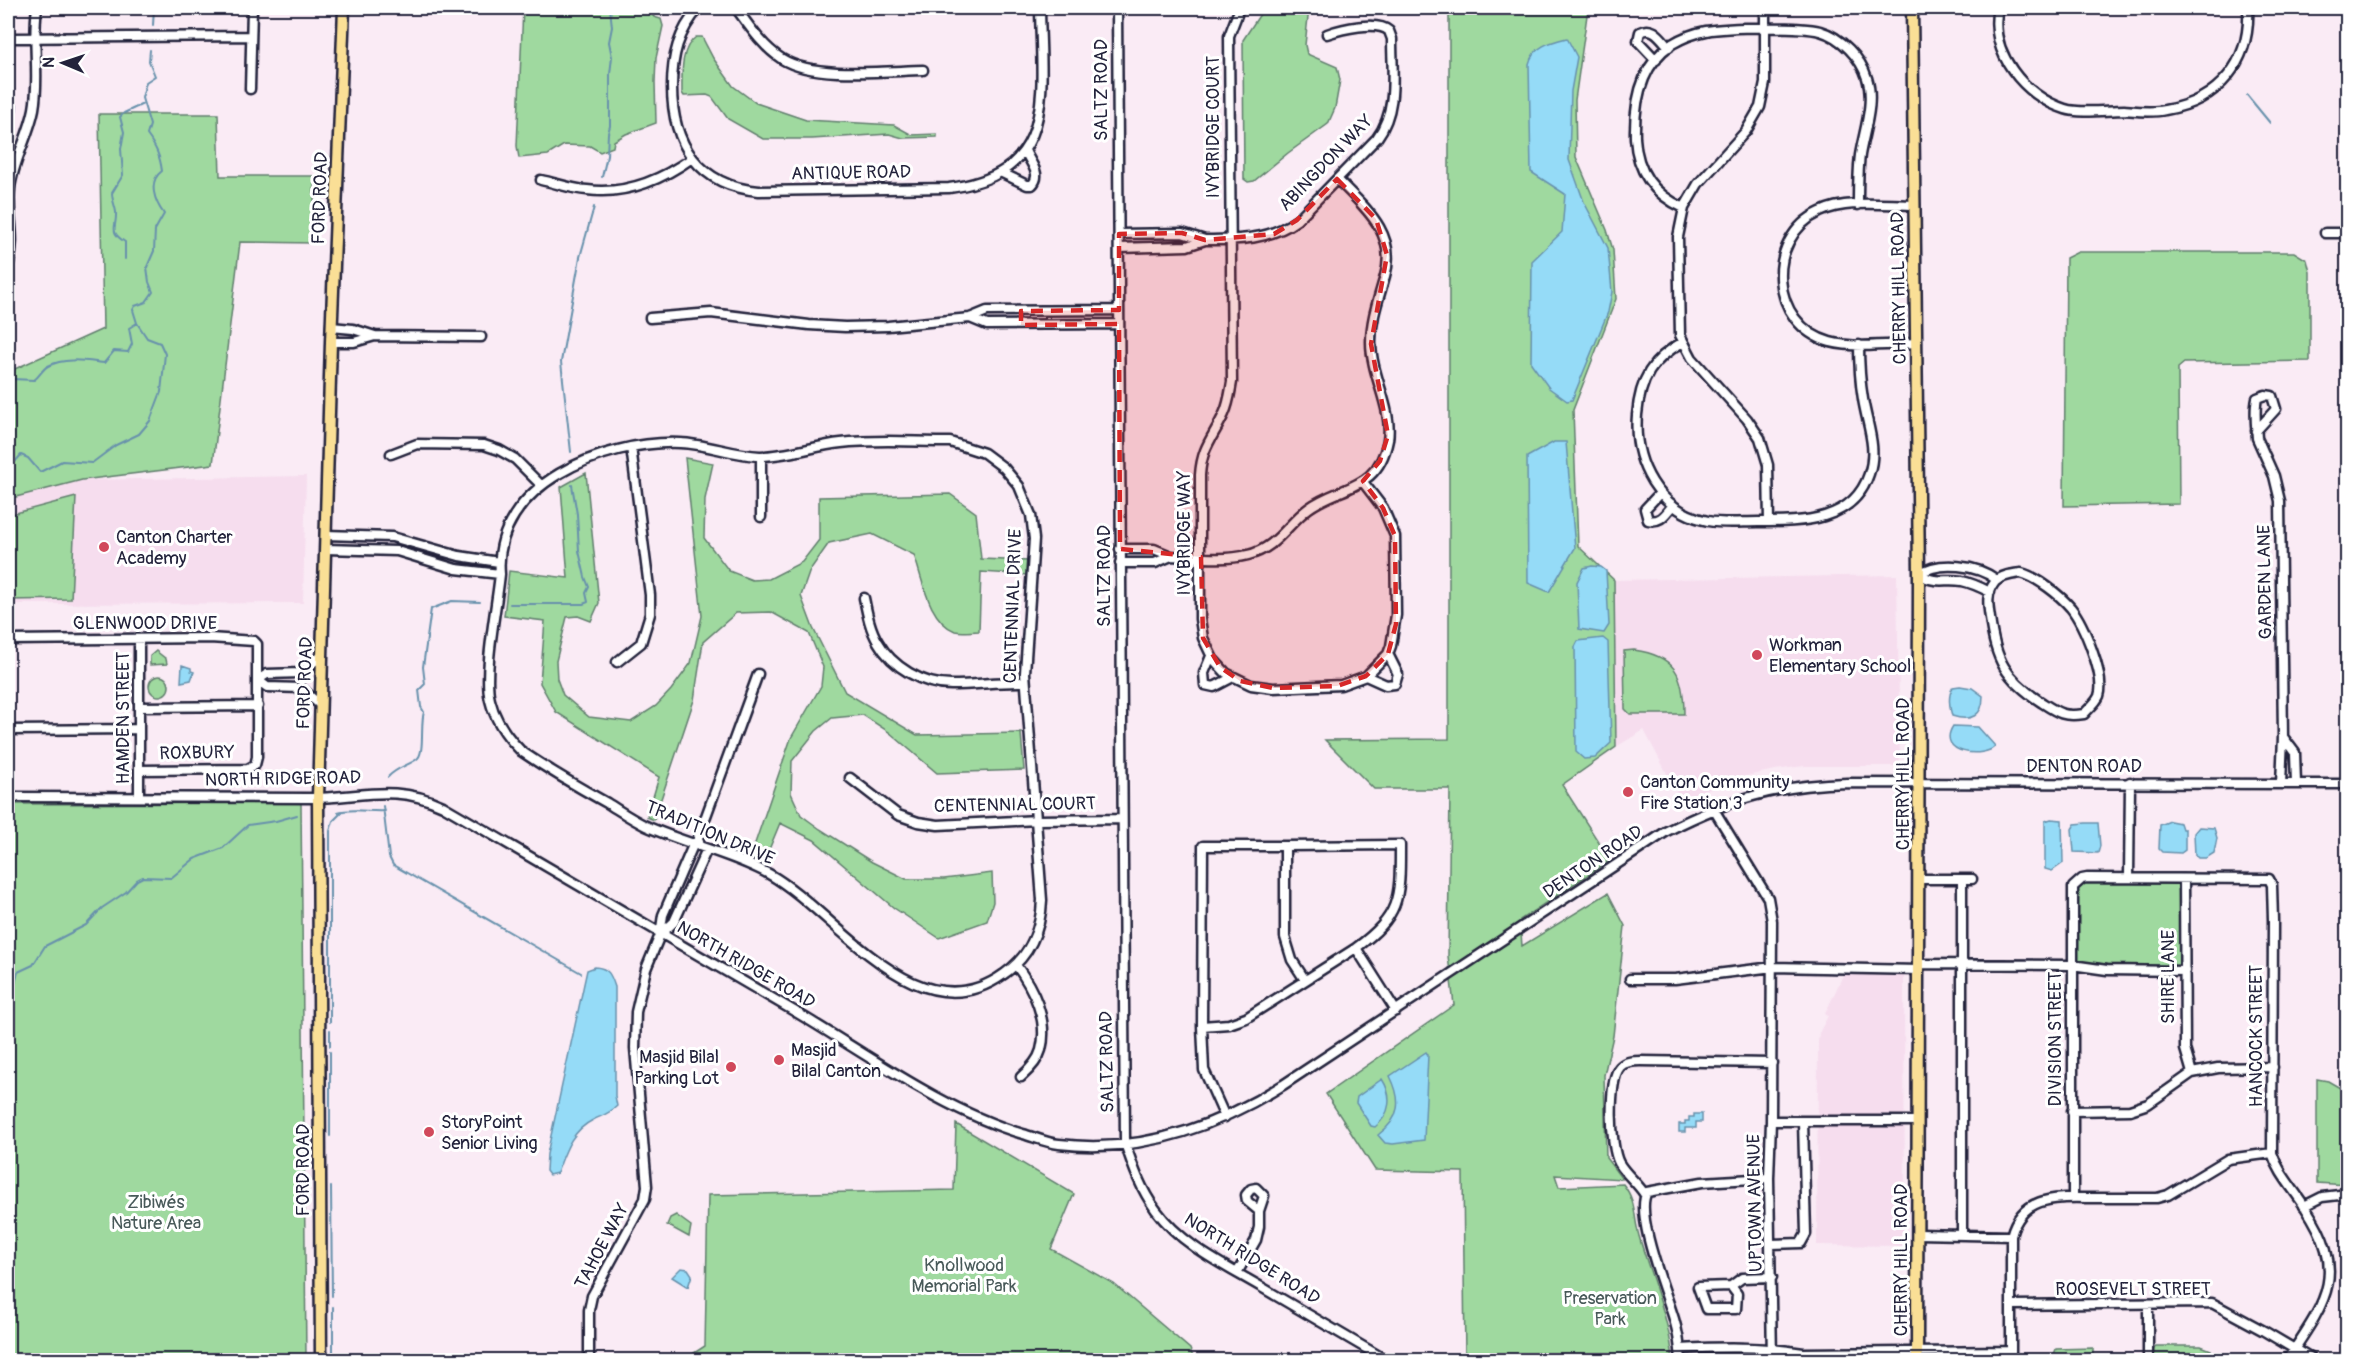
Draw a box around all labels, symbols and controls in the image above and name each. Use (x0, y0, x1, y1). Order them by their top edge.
north arrow (33, 33, 93, 93)
street label: SALTZ ROAD (1090, 39, 1113, 141)
street label: IVYBRIDGE COURT (1202, 56, 1225, 198)
text: N (39, 57, 59, 68)
street label: ABINGDON WAY (1274, 109, 1378, 216)
street label: FORD ROAD (307, 151, 333, 245)
street label: ANTIQUE ROAD (791, 160, 911, 186)
street label: CHERRY HILL ROAD (1886, 212, 1912, 364)
street label: IVYBRIDGE WAY (1173, 470, 1196, 595)
street label: SALTZ ROAD (1093, 525, 1116, 627)
street label: GARDEN LANE (2253, 525, 2277, 639)
place label: Canton Charter Academy (116, 526, 233, 570)
street label: CENTENNIAL DRIVE (999, 528, 1027, 684)
marker: Canton Charter Academy (97, 540, 111, 554)
street label: GLENWOOD DRIVE (73, 612, 217, 635)
place label: Workman Elementary School (1769, 634, 1911, 678)
street label: FORD ROAD (292, 636, 318, 730)
marker: Workman Elementary School (1750, 648, 1764, 662)
street label: HAMDEN STREET (112, 652, 135, 784)
street label: CHERRY HILL ROAD (1892, 698, 1915, 850)
street label: ROXBURY (159, 741, 235, 765)
street label: DENTON ROAD (2026, 755, 2142, 778)
street label: NORTH RIDGE ROAD (205, 766, 361, 792)
place label: Canton Community Fire Station 3 (1640, 771, 1790, 815)
marker: Canton Community Fire Station 3 (1621, 785, 1635, 799)
street label: CENTENNIAL COURT (934, 792, 1096, 818)
street label: TRADITION DRIVE (642, 795, 778, 871)
street label: DENTON ROAD (1539, 820, 1647, 904)
street label: NORTH RIDGE ROAD (673, 916, 819, 1014)
street label: SHIRE LANE (2157, 930, 2180, 1024)
street label: HANCOCK STREET (2245, 965, 2268, 1107)
street label: DIVISION STREET (2044, 972, 2067, 1106)
street label: SALTZ ROAD (1095, 1011, 1119, 1113)
place label: Masjid Bilal Canton (791, 1039, 881, 1083)
place label: Masjid Bilal Parking Lot (634, 1046, 720, 1090)
marker: Masjid Bilal Canton (772, 1053, 786, 1067)
marker: Masjid Bilal Parking Lot (724, 1060, 738, 1074)
place label: StoryPoint Senior Living (441, 1111, 538, 1155)
street label: FORD ROAD (292, 1124, 315, 1216)
marker: StoryPoint Senior Living (422, 1125, 436, 1139)
street label: UPTOWN AVENUE (1742, 1134, 1768, 1272)
street label: CHERRY HILL ROAD (1890, 1184, 1913, 1336)
park label: Zibiwés Nature Area (111, 1191, 201, 1235)
street label: TAHOE WAY (570, 1199, 634, 1293)
street label: NORTH RIDGE ROAD (1180, 1208, 1324, 1310)
park label: Knollwood Memorial Park (911, 1254, 1017, 1298)
street label: ROOSEVELT STREET (2055, 1278, 2211, 1301)
park label: Preservation Park (1563, 1287, 1657, 1331)

